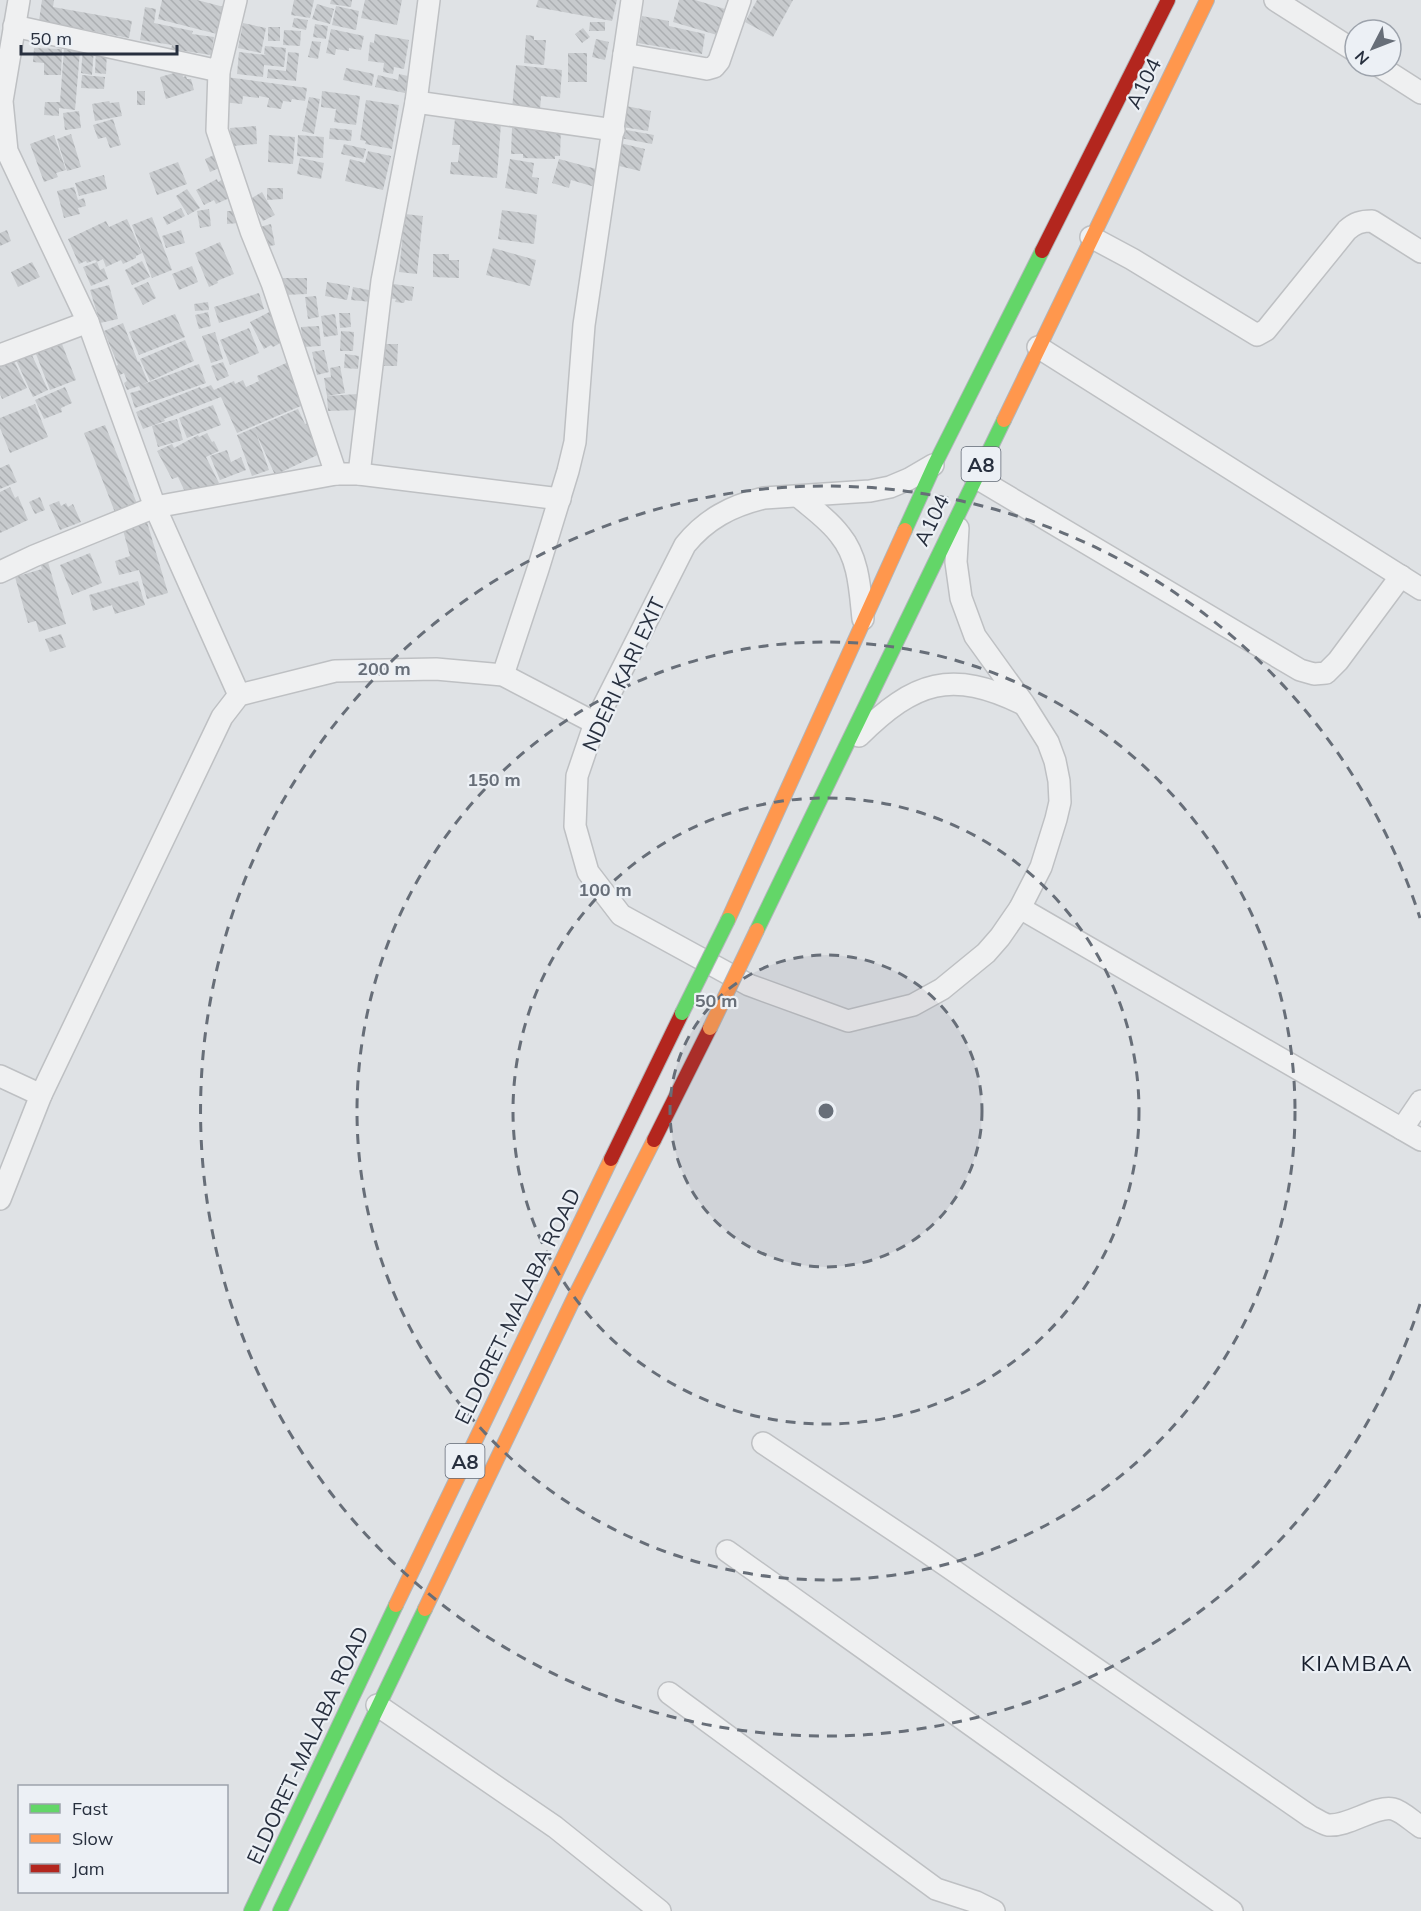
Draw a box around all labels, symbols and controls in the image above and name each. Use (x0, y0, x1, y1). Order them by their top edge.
scale bar (21, 18, 177, 56)
north arrow (1343, 18, 1403, 78)
text: 50 m (30, 27, 72, 50)
text: N (1350, 47, 1373, 69)
street label: A104 (1120, 53, 1167, 113)
road number: A8 (962, 447, 1000, 481)
street label: A104 (908, 490, 955, 550)
street label: NDERI KARI EXIT (576, 593, 670, 755)
text: 200 m (357, 657, 411, 680)
text: 150 m (467, 768, 521, 791)
text: 100 m (578, 878, 632, 901)
text: 50 m (695, 989, 737, 1012)
centre of rings (816, 1101, 836, 1121)
street label: ELDORET-MALABA ROAD (448, 1184, 586, 1428)
road number: A8 (446, 1444, 484, 1478)
street label: ELDORET-MALABA ROAD (240, 1622, 374, 1868)
district label: KIAMBAA (1301, 1649, 1413, 1677)
legend (18, 1785, 228, 1893)
text: Fast (72, 1797, 108, 1820)
text: Slow (72, 1827, 114, 1850)
text: Jam (72, 1857, 105, 1880)

